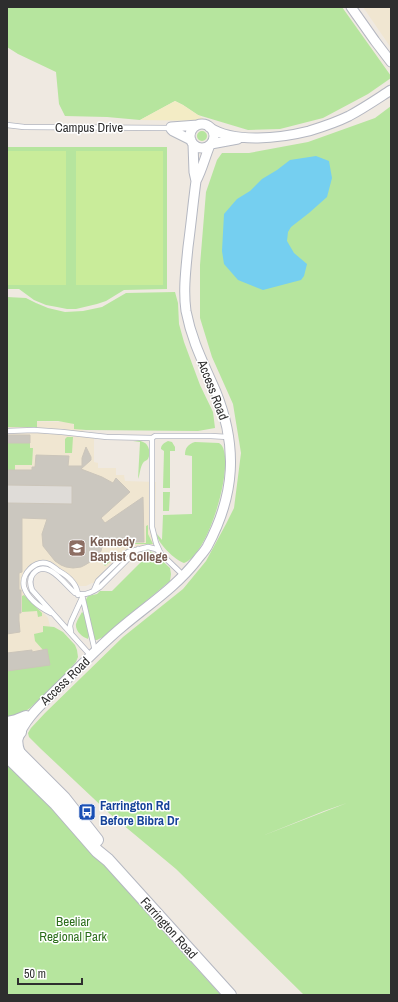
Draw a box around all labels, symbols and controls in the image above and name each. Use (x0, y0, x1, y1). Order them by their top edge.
street label: Campus Drive (55, 119, 123, 136)
street label: Access Road (193, 357, 232, 422)
place label: Kennedy Baptist College (90, 533, 168, 565)
school or university icon: Kennedy Baptist College (67, 538, 87, 558)
street label: Access Road (36, 653, 94, 710)
place label: Farrington Rd Before Bibra Dr (100, 797, 180, 829)
bus stop icon: Farrington Rd Before Bibra Dr (77, 802, 97, 822)
street label: Farrington Road (137, 894, 201, 962)
park label: Beeliar Regional Park (39, 913, 107, 945)
scale bar (18, 960, 82, 986)
text: 50 m (24, 966, 46, 982)

